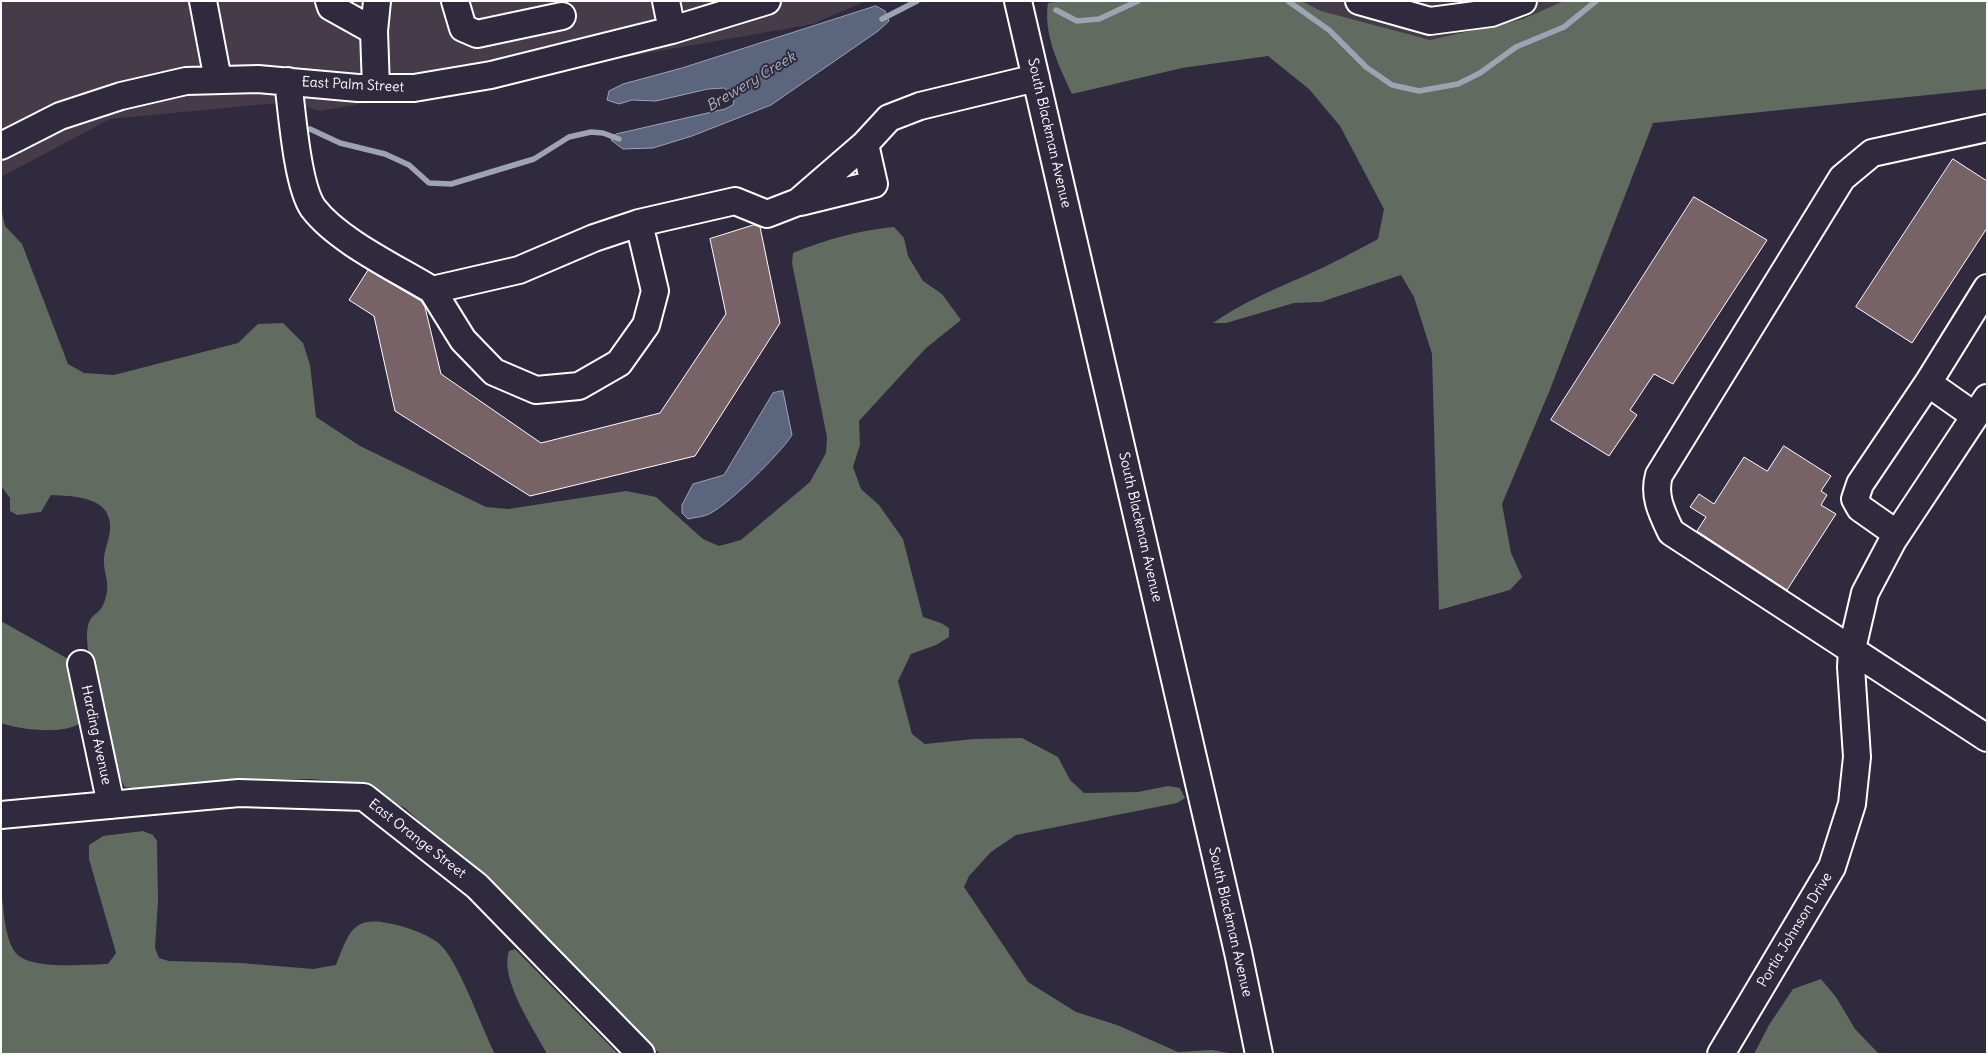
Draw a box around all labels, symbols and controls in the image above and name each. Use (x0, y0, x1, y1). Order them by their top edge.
water label: Brewery Creek (703, 48, 799, 116)
street label: South Blackman Avenue (1024, 57, 1074, 209)
street label: East Palm Street (301, 74, 405, 96)
street label: South Blackman Avenue (1115, 451, 1165, 603)
street label: Harding Avenue (77, 684, 115, 786)
street label: East Orange Street (365, 796, 469, 882)
street label: South Blackman Avenue (1205, 846, 1255, 998)
street label: Portia Johnson Drive (1754, 870, 1836, 990)

